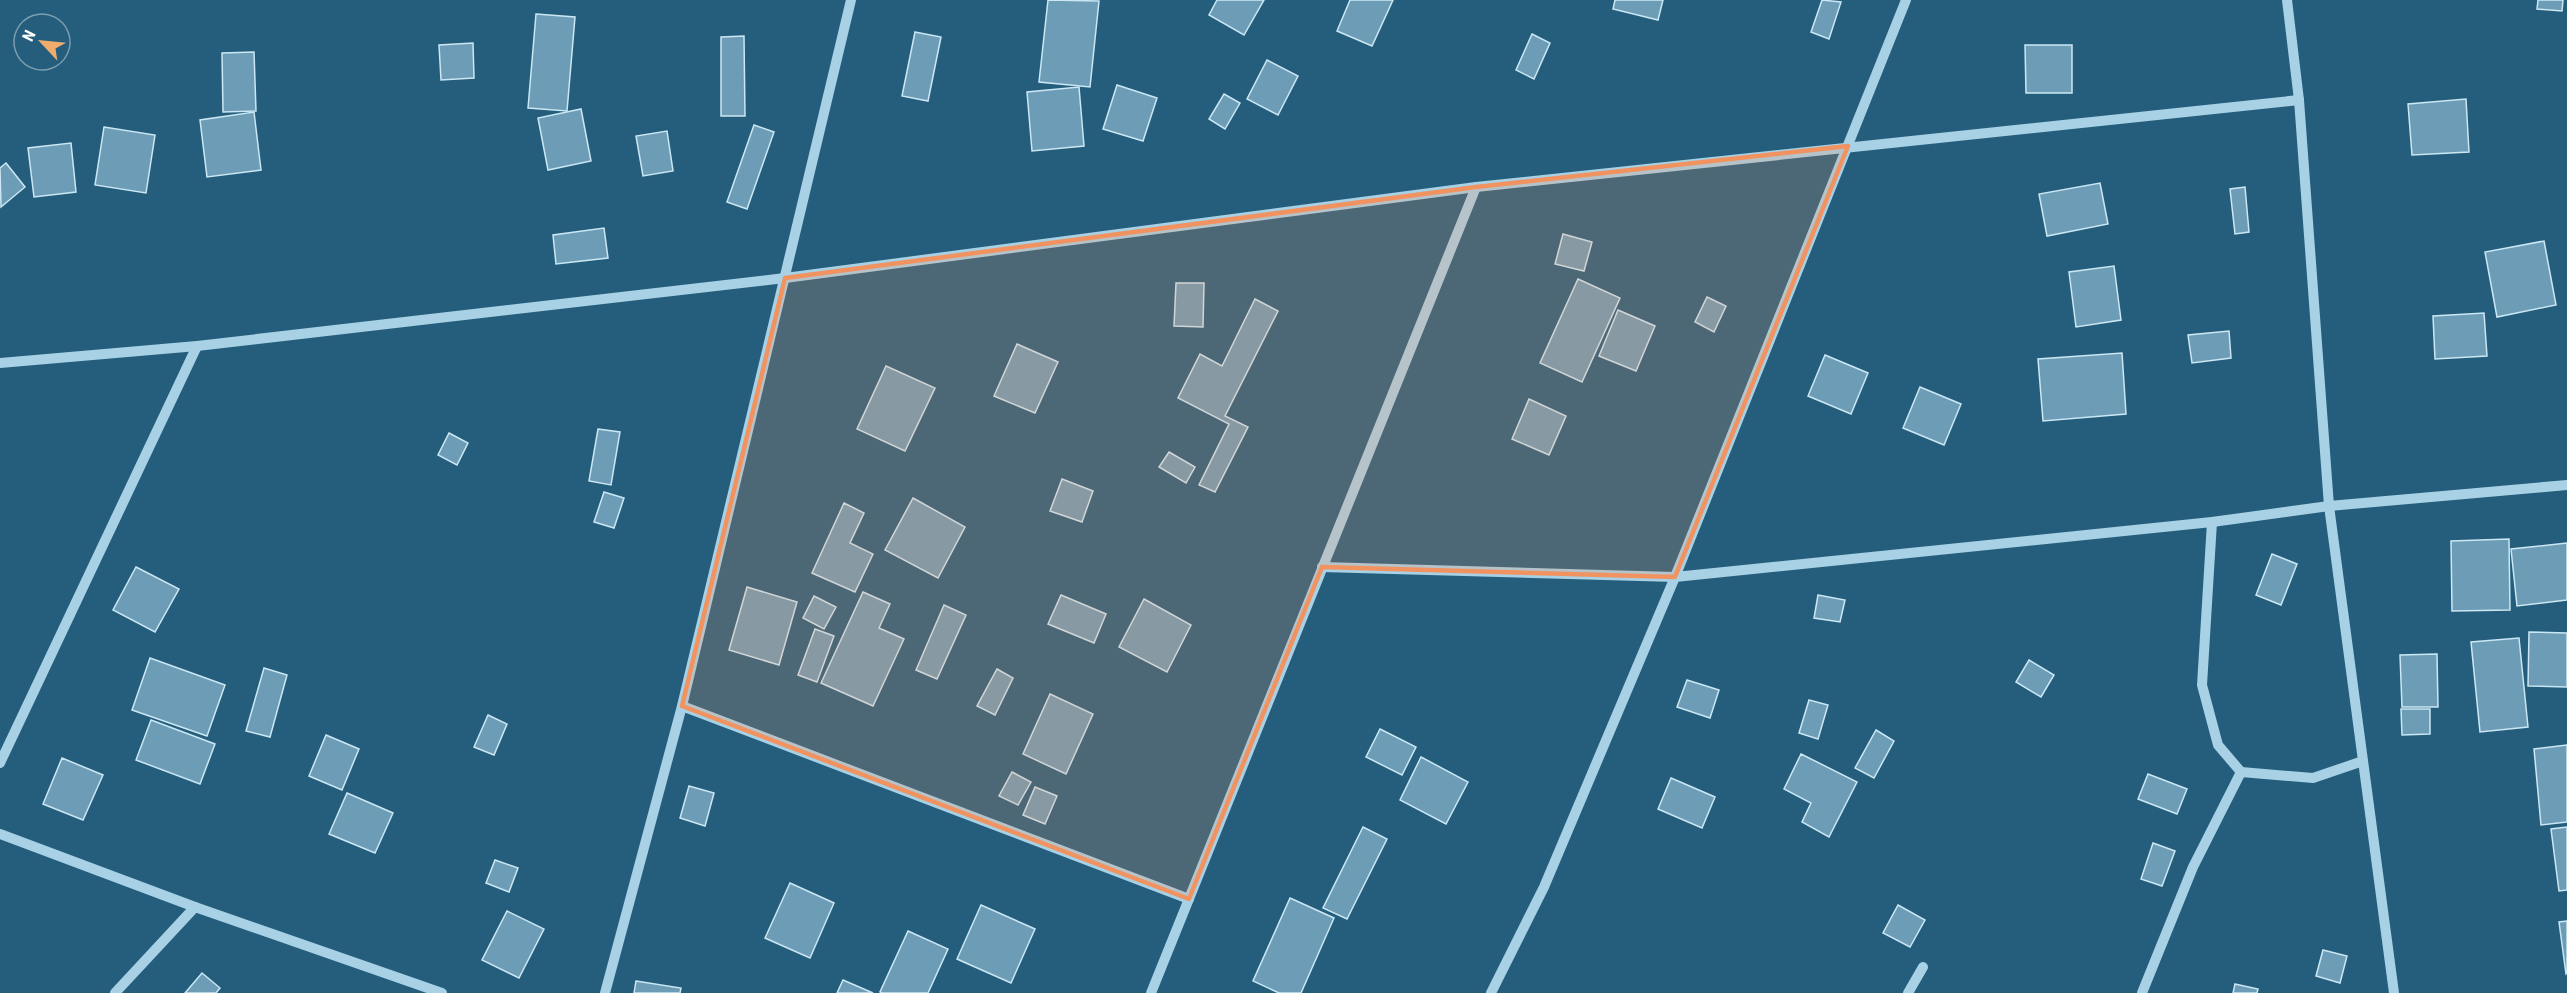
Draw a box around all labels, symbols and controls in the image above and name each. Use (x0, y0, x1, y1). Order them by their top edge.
north arrow (12, 12, 72, 72)
text: N (18, 27, 40, 44)

